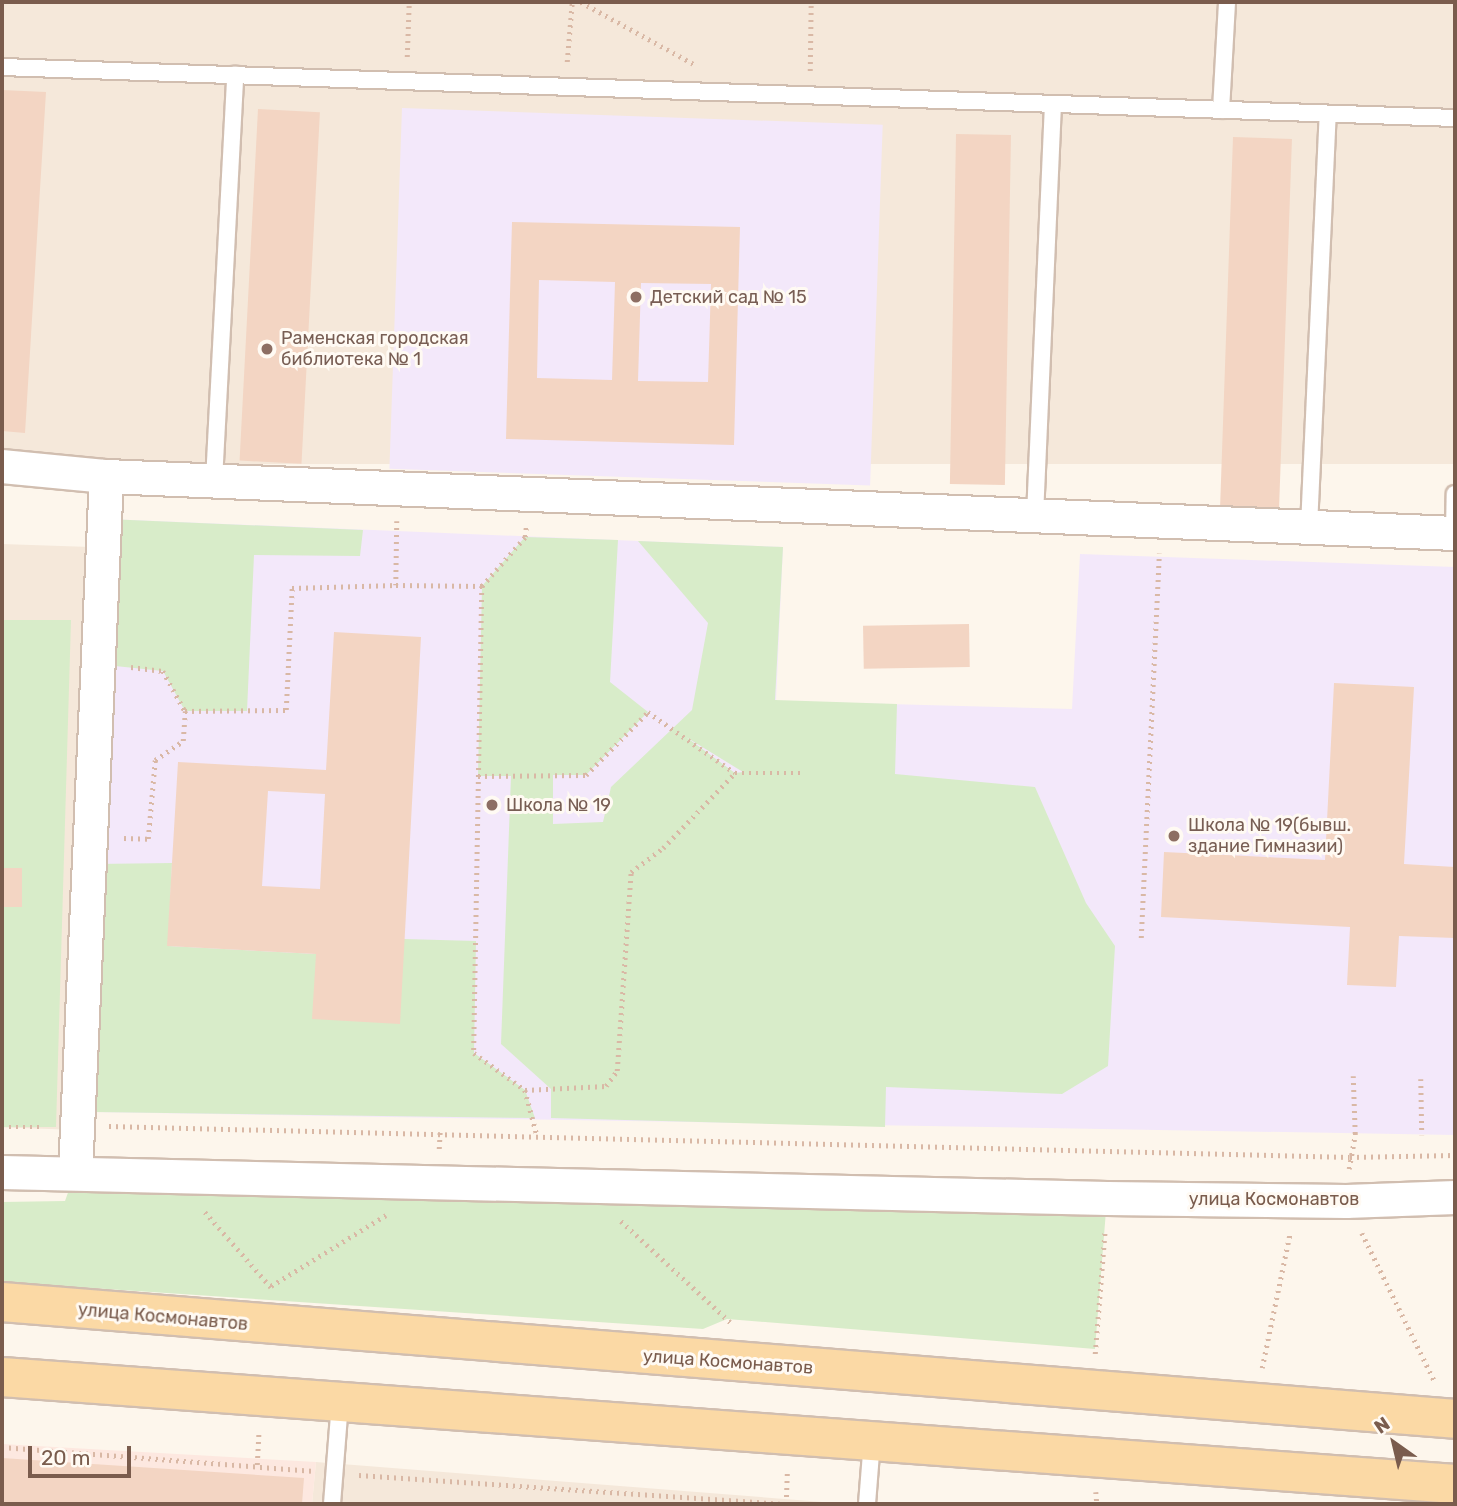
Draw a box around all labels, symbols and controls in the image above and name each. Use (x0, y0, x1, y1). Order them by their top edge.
place label: Детский сад № 15 (650, 286, 807, 308)
marker: Детский сад № 15 (628, 289, 644, 305)
place label: Раменская городская библиотека № 1 (281, 328, 469, 370)
marker: Раменская городская библиотека № 1 (259, 341, 275, 357)
place label: Школа № 19 (506, 794, 611, 816)
marker: Школа № 19 (484, 797, 500, 813)
place label: Школа № 19(бывш. здание Гимназии) (1188, 815, 1351, 858)
marker: Школа № 19(бывш. здание Гимназии) (1166, 828, 1182, 844)
street label: улица Космонавтов (1189, 1188, 1359, 1210)
street label: улица Космонавтов (77, 1299, 249, 1335)
street label: улица Космонавтов (642, 1345, 814, 1379)
north arrow (1359, 1408, 1429, 1478)
text: N (1370, 1412, 1394, 1439)
scale bar (32, 1432, 135, 1476)
text: 20 m (41, 1445, 90, 1470)

